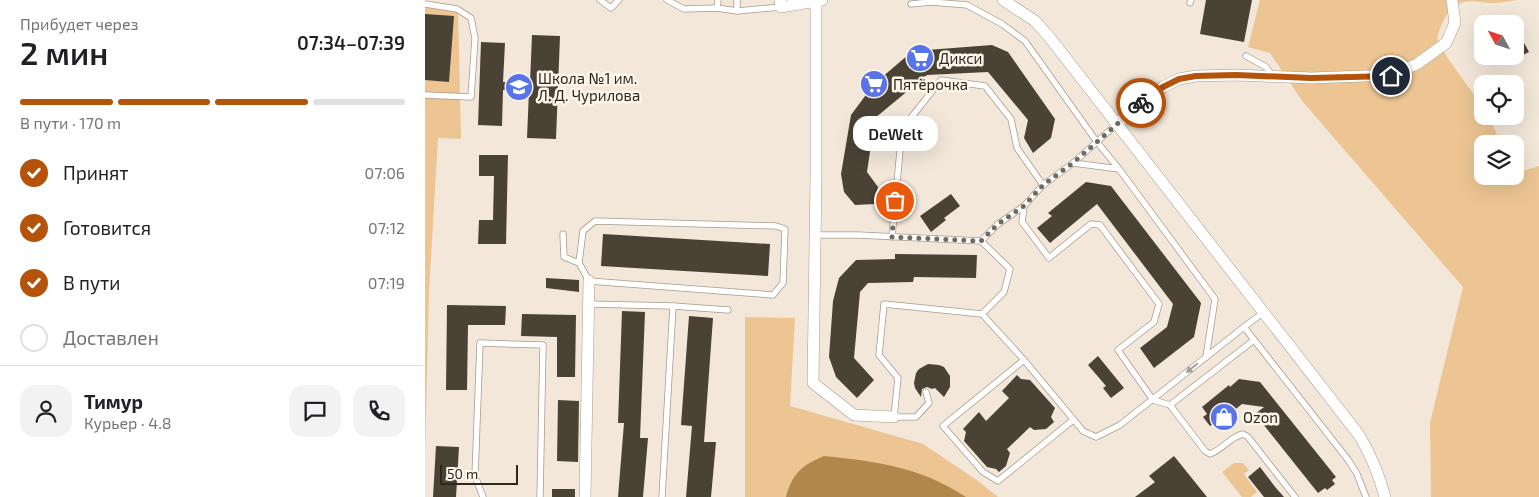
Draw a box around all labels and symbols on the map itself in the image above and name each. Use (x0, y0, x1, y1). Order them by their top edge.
north arrow (1474, 15, 1524, 65)
supermarket icon: Дикси (905, 43, 935, 73)
place label: Дикси (939, 49, 982, 67)
pin (1370, 55, 1412, 97)
place label: Школа №1 им. Л. Д. Чурилова (538, 69, 640, 105)
supermarket icon: Пятёрочка (859, 69, 889, 99)
school or university icon: Школа №1 им. Л. Д. Чурилова (504, 72, 534, 102)
place label: Пятёрочка (893, 75, 968, 93)
courier (1116, 78, 1166, 128)
callout: DeWelt (853, 116, 937, 151)
pin (874, 180, 916, 222)
one-way arrow (1186, 363, 1199, 374)
shop icon: Ozon (1209, 402, 1239, 432)
place label: Ozon (1243, 408, 1278, 426)
scale bar (440, 462, 517, 485)

